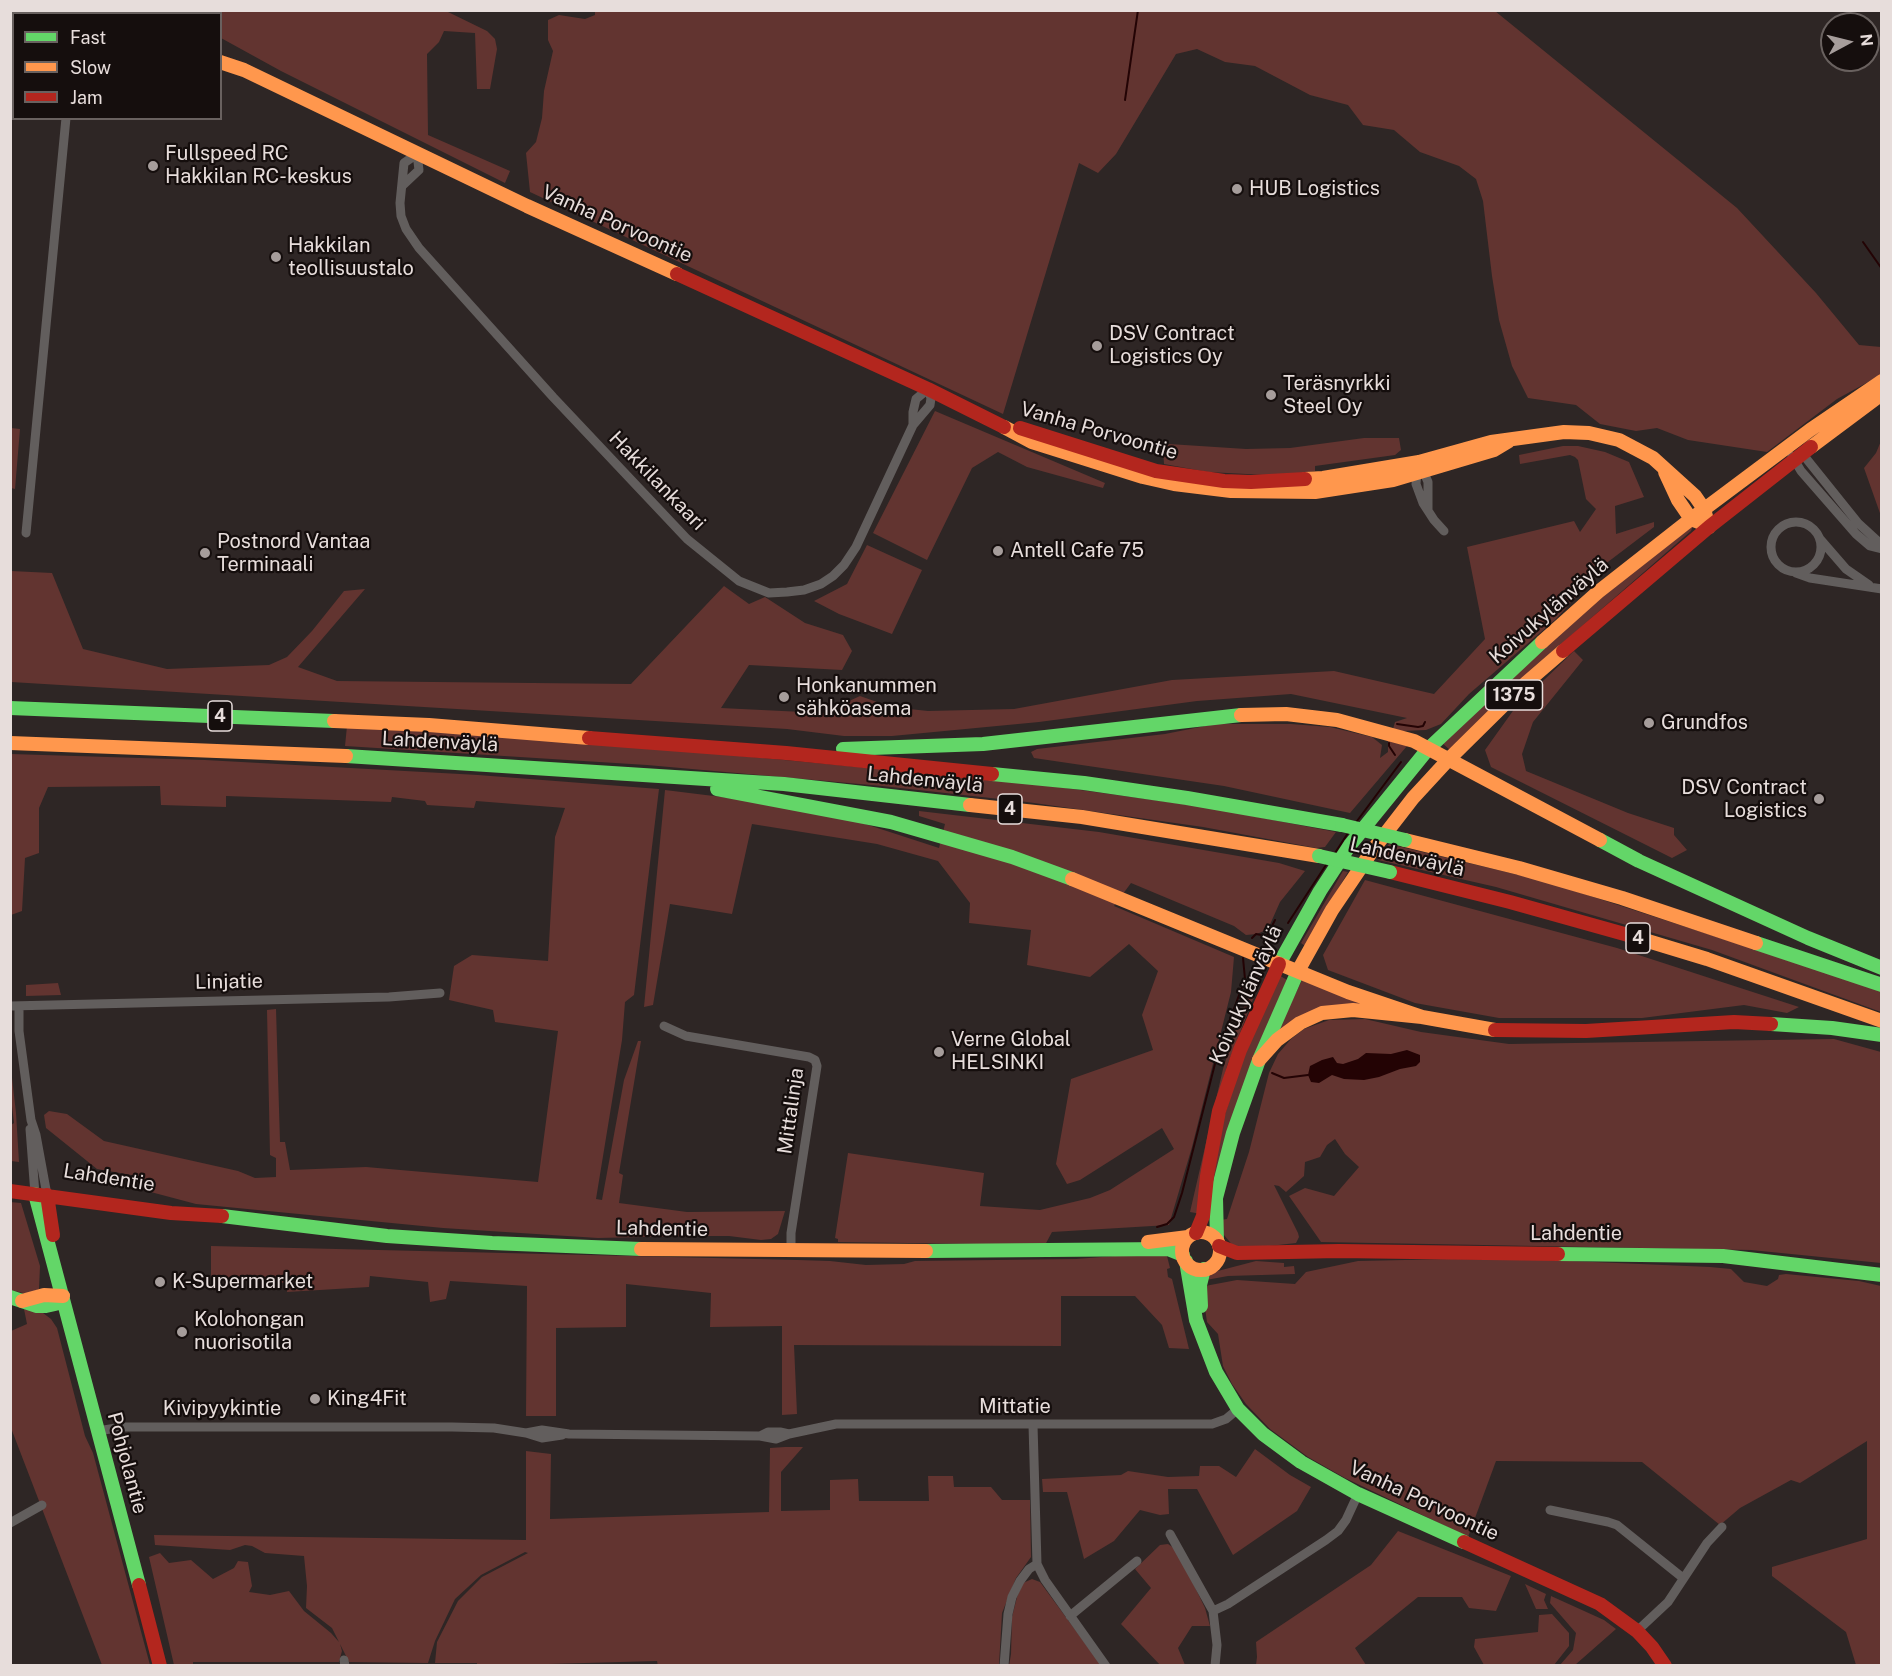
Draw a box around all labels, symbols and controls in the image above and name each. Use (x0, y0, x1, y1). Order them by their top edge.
legend (12, 12, 222, 120)
north arrow (1820, 12, 1880, 72)
text: Fast (70, 27, 106, 48)
text: N (1856, 33, 1877, 47)
text: Slow (70, 57, 111, 78)
text: Jam (70, 87, 103, 108)
place label: Fullspeed RC Hakkilan RC-keskus (165, 142, 352, 189)
marker: Fullspeed RC Hakkilan RC-keskus (146, 159, 160, 173)
place label: HUB Logistics (1249, 177, 1380, 201)
street label: Vanha Porvoontie (538, 180, 696, 268)
marker: HUB Logistics (1230, 182, 1244, 196)
place label: Hakkilan teollisuustalo (288, 234, 414, 281)
marker: Hakkilan teollisuustalo (269, 250, 283, 264)
place label: DSV Contract Logistics Oy (1109, 322, 1235, 369)
marker: DSV Contract Logistics Oy (1090, 339, 1104, 353)
place label: Teräsnyrkki Steel Oy (1283, 372, 1390, 419)
marker: Teräsnyrkki Steel Oy (1264, 388, 1278, 402)
street label: Vanha Porvoontie (1018, 397, 1180, 465)
street label: Hakkilankaari (604, 427, 710, 535)
place label: Postnord Vantaa Terminaali (217, 530, 370, 577)
place label: Antell Cafe 75 (1010, 539, 1144, 563)
marker: Antell Cafe 75 (991, 544, 1005, 558)
marker: Postnord Vantaa Terminaali (198, 546, 212, 560)
street label: Koivukylänväylä (1485, 553, 1613, 669)
place label: Honkanummen sähköasema (796, 674, 937, 721)
road number: 1375 (1486, 680, 1543, 710)
marker: Honkanummen sähköasema (777, 690, 791, 704)
road number: 4 (208, 701, 232, 731)
place label: Grundfos (1661, 711, 1748, 735)
marker: Grundfos (1642, 716, 1656, 730)
street label: Lahdenväylä (381, 727, 499, 757)
street label: Lahdenväylä (866, 762, 984, 798)
place label: DSV Contract Logistics (1681, 776, 1807, 823)
marker: DSV Contract Logistics (1812, 792, 1826, 806)
road number: 4 (998, 794, 1022, 824)
street label: Lahdenväylä (1348, 832, 1466, 882)
street label: Koivukylänväylä (1205, 922, 1287, 1068)
road number: 4 (1626, 923, 1650, 953)
street label: Linjatie (195, 969, 263, 995)
place label: Verne Global HELSINKI (951, 1028, 1071, 1075)
marker: Verne Global HELSINKI (932, 1045, 946, 1059)
street label: Mittalinja (773, 1066, 809, 1156)
street label: Lahdentie (62, 1159, 156, 1197)
street label: Lahdentie (616, 1216, 708, 1242)
street label: Lahdentie (1530, 1222, 1622, 1246)
place label: K-Supermarket (172, 1270, 313, 1294)
marker: K-Supermarket (153, 1275, 167, 1289)
place label: Kolohongan nuorisotila (194, 1308, 304, 1355)
marker: Kolohongan nuorisotila (175, 1325, 189, 1339)
place label: King4Fit (327, 1387, 407, 1411)
marker: King4Fit (308, 1392, 322, 1406)
street label: Mittatie (979, 1395, 1051, 1419)
street label: Kivipyykintie (163, 1397, 281, 1421)
street label: Pohjolantie (102, 1410, 152, 1516)
street label: Vanha Porvoontie (1345, 1456, 1503, 1546)

